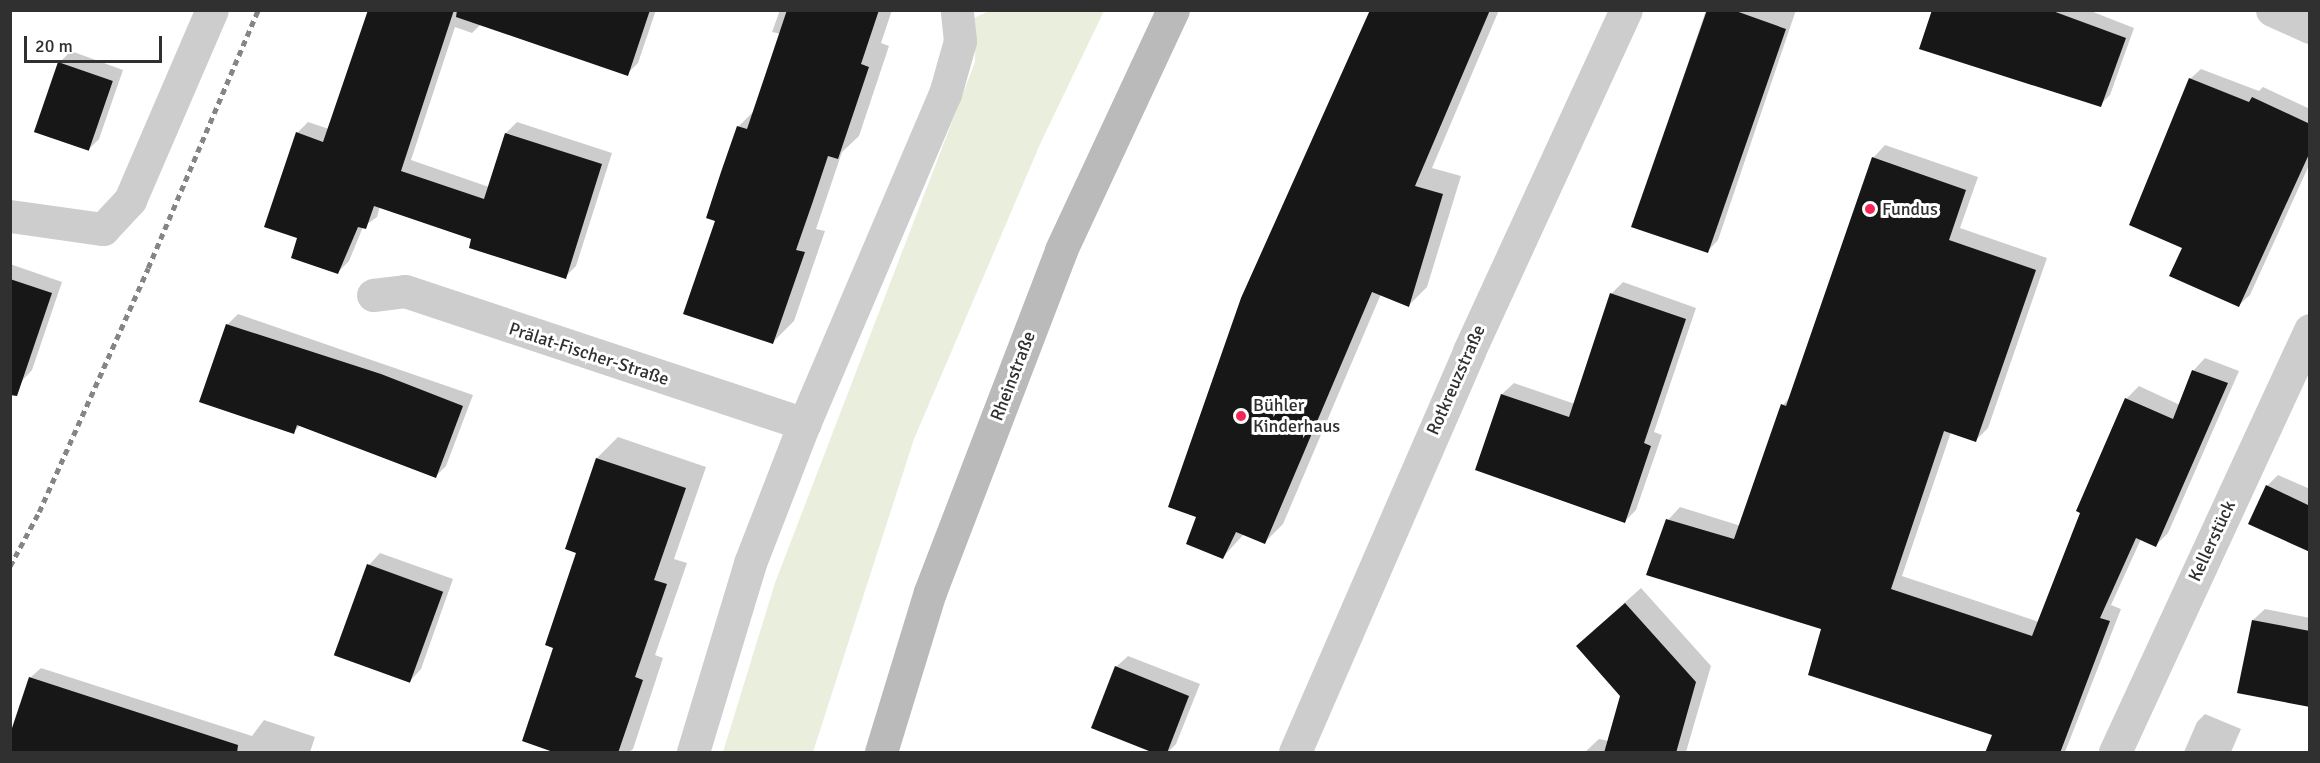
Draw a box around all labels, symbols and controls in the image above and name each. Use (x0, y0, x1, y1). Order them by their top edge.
scale bar (27, 24, 165, 62)
text: 20 m (35, 35, 73, 57)
place label: Fundus (1882, 198, 1938, 220)
marker: Fundus (1863, 202, 1877, 216)
street label: Prälat-Fischer-Straße (506, 318, 672, 390)
street label: Rotkreuzstraße (1422, 322, 1490, 438)
street label: Rheinstraße (986, 328, 1040, 424)
place label: Bühler Kinderhaus (1253, 395, 1340, 438)
marker: Bühler Kinderhaus (1234, 409, 1248, 423)
street label: Kellerstück (2184, 497, 2240, 585)

